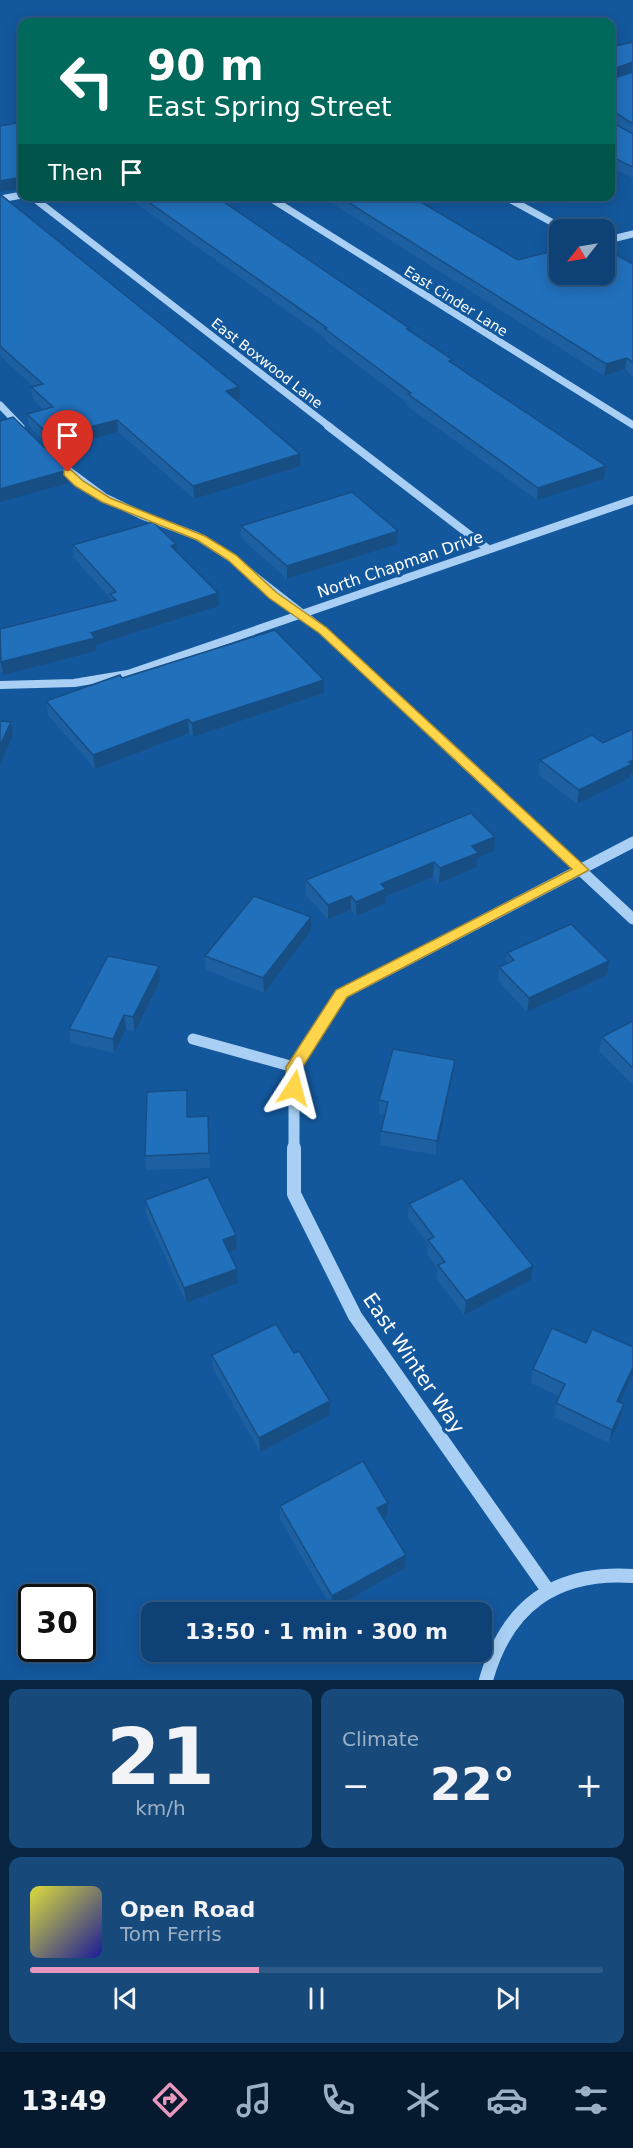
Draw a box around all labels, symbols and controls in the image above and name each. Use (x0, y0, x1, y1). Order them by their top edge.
text: 90 m (147, 41, 264, 90)
icon: left (48, 42, 126, 120)
text: East Spring Street (147, 91, 392, 122)
icon: arrive (115, 156, 148, 189)
text: Then (48, 160, 103, 185)
north arrow (549, 219, 615, 285)
map controls (549, 219, 615, 285)
street label: East Cinder Lane (401, 263, 511, 339)
street label: East Boxwood Lane (208, 315, 326, 411)
pin (42, 410, 93, 472)
icon: arrive (51, 419, 84, 452)
street label: North Chapman Drive (315, 527, 486, 602)
position arrow (262, 1056, 326, 1120)
street label: East Winter Way (358, 1288, 470, 1438)
speed limit sign: 30 (18, 1584, 96, 1662)
text: 13:50 · 1 min · 300 m (185, 1619, 448, 1644)
text: 21 (106, 1712, 215, 1802)
text: Climate (342, 1727, 419, 1751)
text: 22° (430, 1758, 515, 1811)
text: − (342, 1766, 370, 1805)
text: + (575, 1766, 603, 1805)
text: km/h (135, 1796, 186, 1820)
text: Open Road (120, 1897, 255, 1922)
text: Tom Ferris (120, 1922, 222, 1946)
icon: previous (109, 1982, 142, 2015)
icon: pause (300, 1982, 333, 2015)
icon: next (491, 1982, 524, 2015)
icon: directions (149, 2079, 191, 2121)
icon: music (233, 2079, 275, 2121)
icon: phone (317, 2079, 359, 2121)
icon: climate (402, 2079, 444, 2121)
icon: car (486, 2079, 528, 2121)
icon: filters (570, 2079, 612, 2121)
text: 13:49 (21, 2085, 107, 2116)

